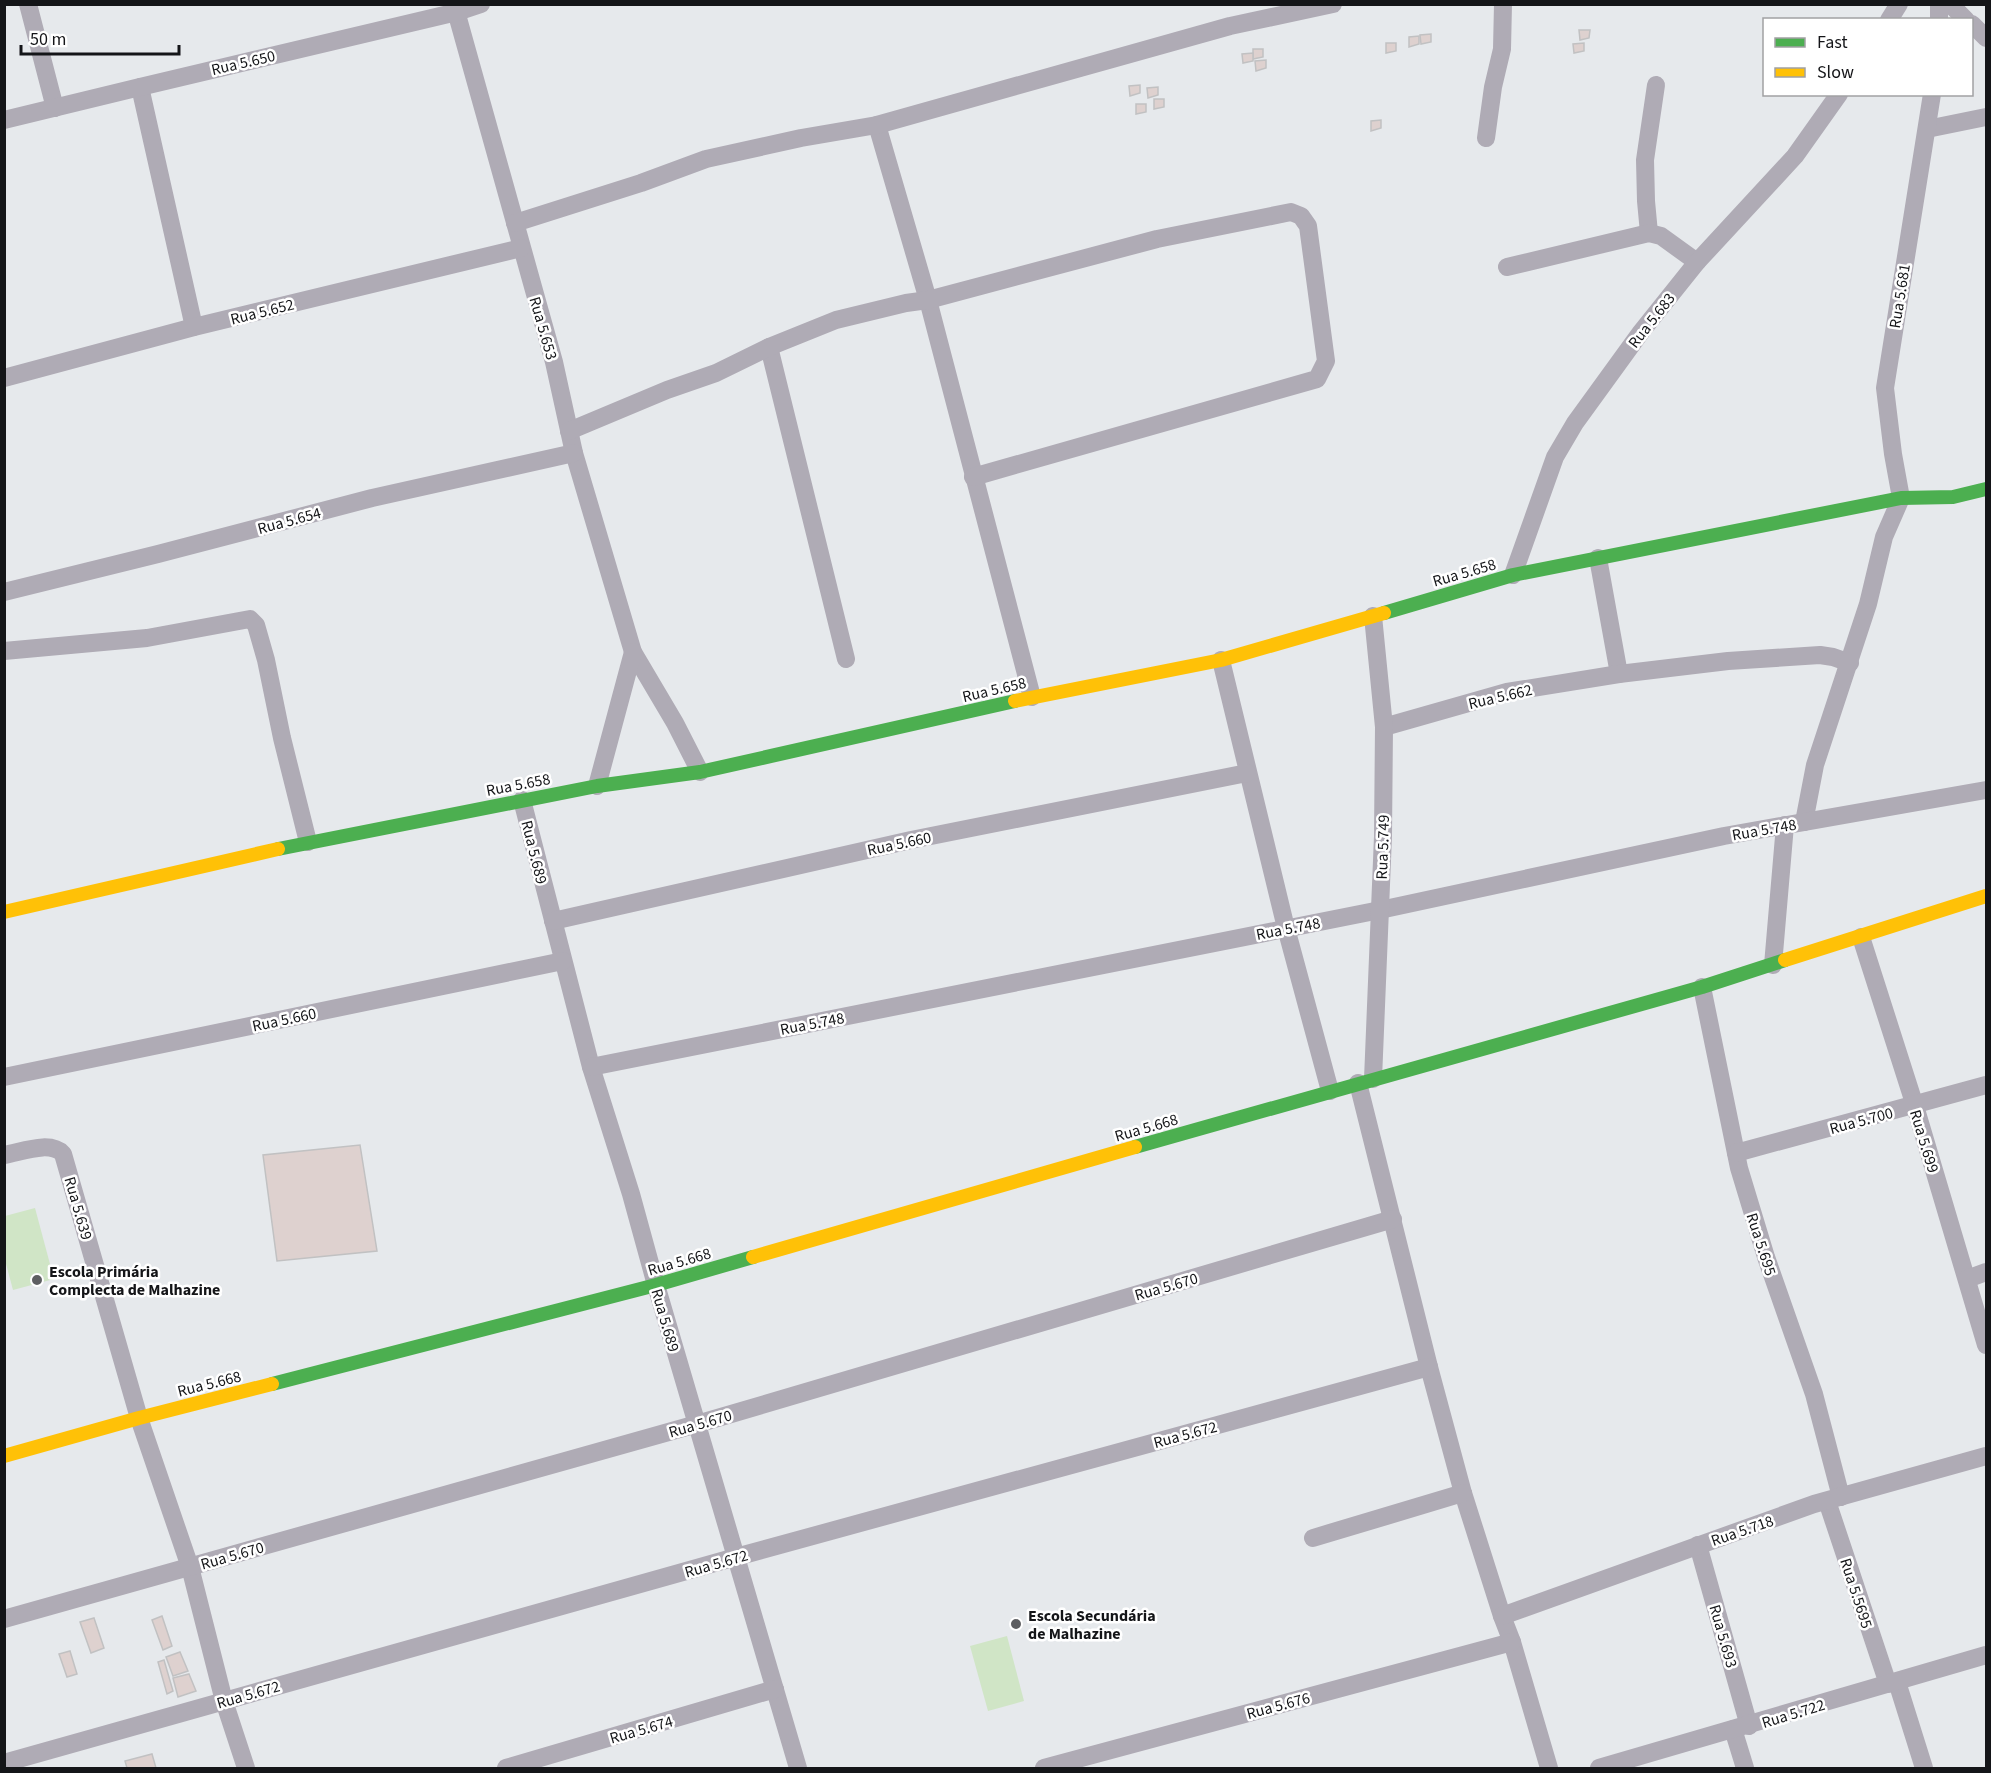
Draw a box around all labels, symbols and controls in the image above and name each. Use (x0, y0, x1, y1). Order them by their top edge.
scale bar (21, 18, 178, 56)
legend (1763, 18, 1973, 96)
text: 50 m (30, 27, 66, 52)
text: Fast (1817, 30, 1848, 55)
street label: Rua 5.650 (209, 45, 277, 81)
text: Slow (1817, 60, 1854, 85)
street label: Rua 5.681 (1884, 262, 1916, 330)
street label: Rua 5.683 (1623, 288, 1680, 353)
street label: Rua 5.652 (228, 293, 296, 330)
street label: Rua 5.653 (524, 294, 563, 363)
street label: Rua 5.654 (255, 502, 323, 540)
street label: Rua 5.658 (1430, 553, 1499, 592)
street label: Rua 5.658 (960, 672, 1028, 708)
street label: Rua 5.662 (1466, 679, 1534, 715)
street label: Rua 5.658 (484, 768, 552, 802)
street label: Rua 5.749 (1371, 814, 1395, 880)
street label: Rua 5.748 (1730, 814, 1798, 846)
street label: Rua 5.689 (516, 818, 553, 886)
street label: Rua 5.660 (865, 826, 933, 861)
street label: Rua 5.748 (1254, 912, 1322, 946)
street label: Rua 5.660 (250, 1002, 318, 1037)
street label: Rua 5.748 (778, 1007, 846, 1041)
street label: Rua 5.700 (1827, 1102, 1895, 1140)
street label: Rua 5.699 (1904, 1107, 1944, 1176)
street label: Rua 5.668 (1112, 1108, 1181, 1147)
street label: Rua 5.639 (59, 1174, 98, 1243)
street label: Rua 5.695 (1741, 1210, 1782, 1279)
street label: Rua 5.668 (645, 1242, 714, 1281)
place label: Escola Primária Complecta de Malhazine (49, 1261, 220, 1301)
street label: Rua 5.670 (1132, 1267, 1201, 1306)
marker: Escola Primária Complecta de Malhazine (30, 1273, 44, 1287)
street label: Rua 5.689 (646, 1286, 685, 1355)
street label: Rua 5.668 (175, 1365, 243, 1402)
street label: Rua 5.670 (666, 1404, 735, 1443)
street label: Rua 5.672 (1151, 1416, 1219, 1454)
street label: Rua 5.718 (1708, 1510, 1777, 1552)
street label: Rua 5.670 (198, 1536, 267, 1575)
street label: Rua 5.672 (682, 1544, 751, 1583)
street label: Rua 5.5695 (1834, 1555, 1878, 1631)
street label: Rua 5.693 (1704, 1602, 1743, 1671)
place label: Escola Secundária de Malhazine (1028, 1605, 1156, 1645)
marker: Escola Secundária de Malhazine (1009, 1617, 1023, 1631)
street label: Rua 5.672 (214, 1675, 283, 1714)
street label: Rua 5.676 (1244, 1687, 1312, 1725)
street label: Rua 5.722 (1759, 1694, 1828, 1734)
street label: Rua 5.674 (607, 1710, 676, 1749)

